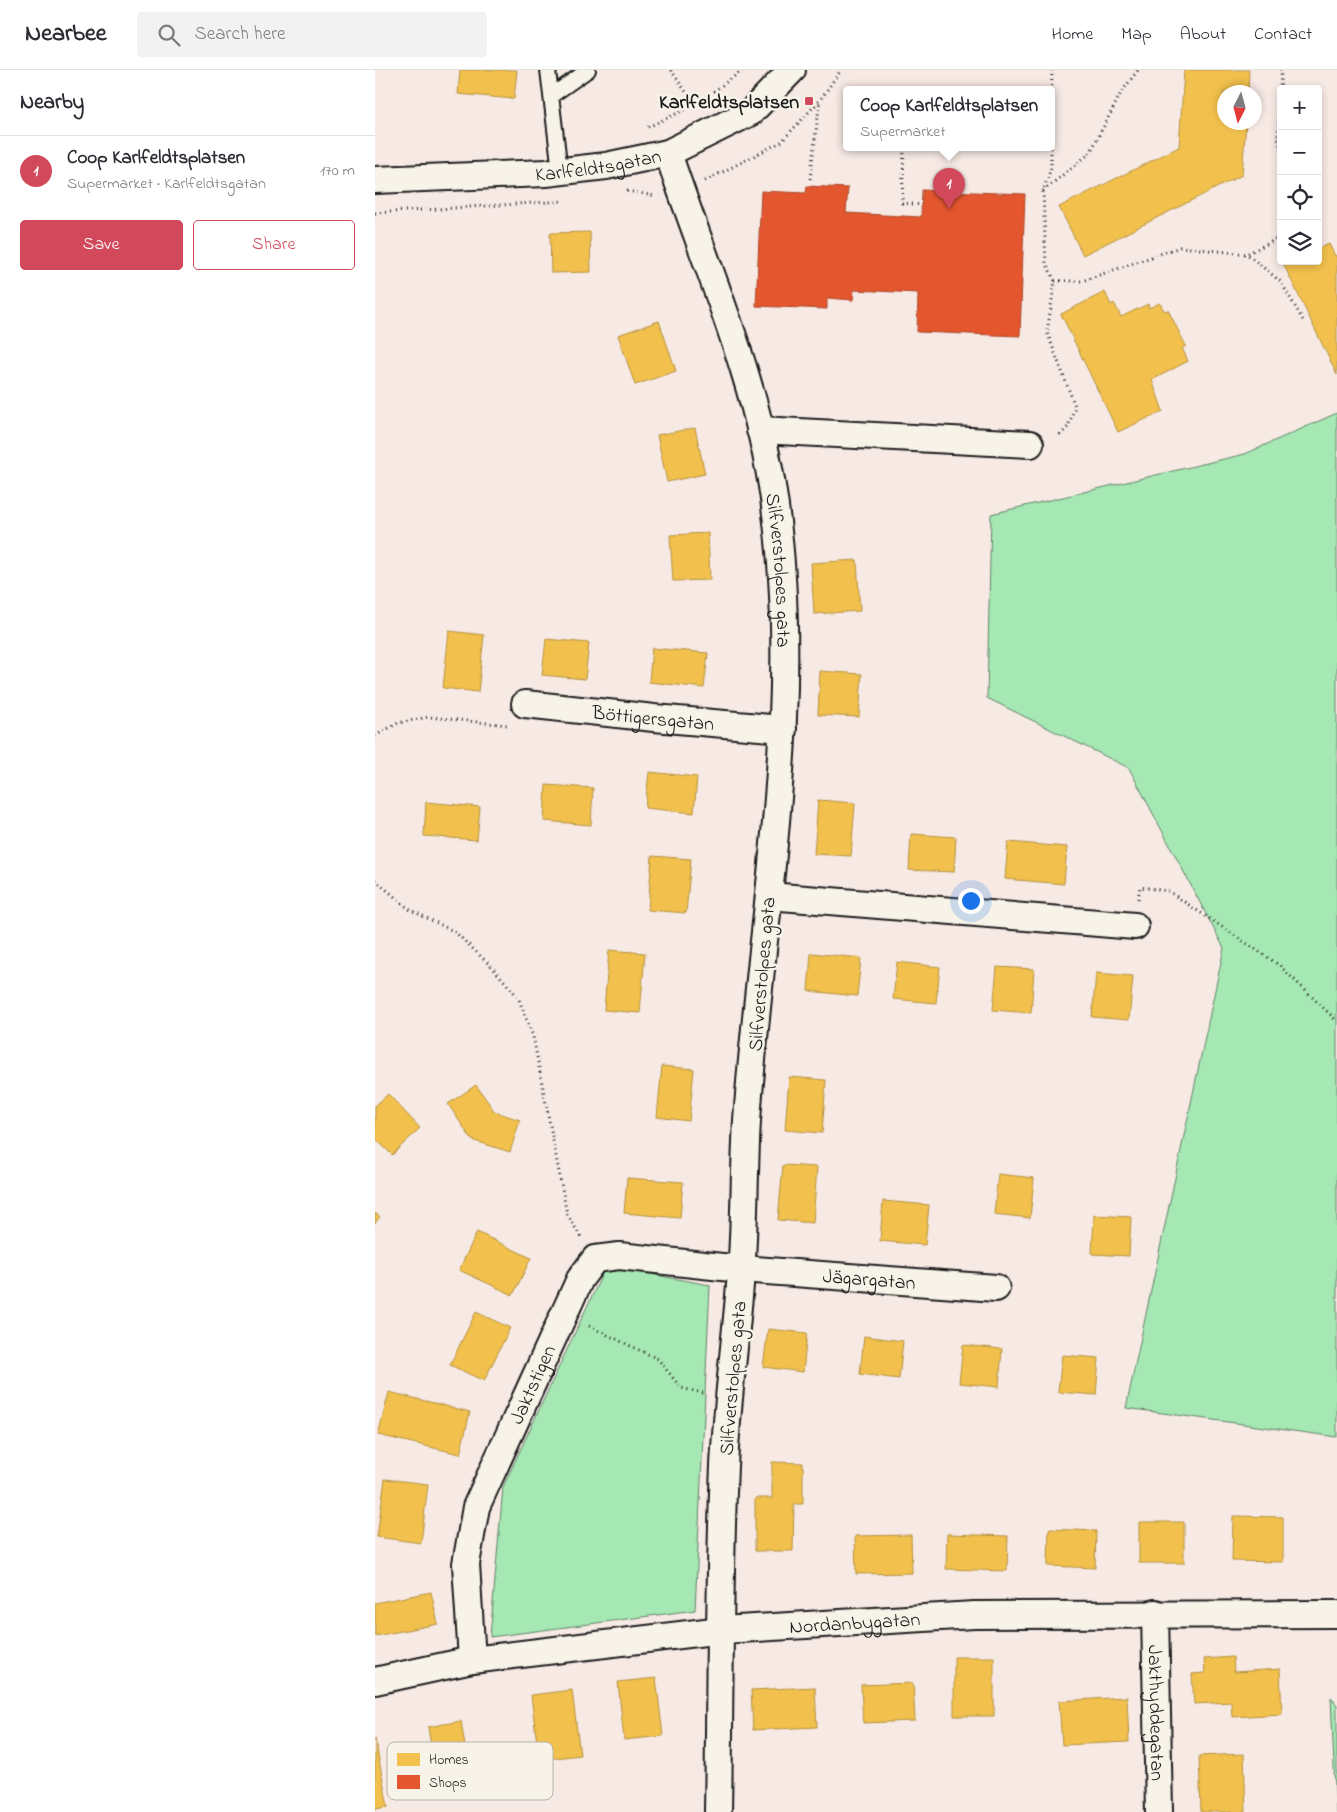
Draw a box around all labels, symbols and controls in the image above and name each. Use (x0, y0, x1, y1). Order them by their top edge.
search box (137, 12, 487, 57)
text: Nearbee (25, 17, 107, 52)
icon: search (155, 21, 183, 49)
text: Search here (195, 21, 286, 48)
text: Home (1052, 22, 1093, 48)
text: Map (1121, 22, 1152, 48)
text: About (1180, 22, 1226, 48)
text: Contact (1254, 22, 1312, 48)
north arrow (1217, 85, 1262, 130)
map controls (1277, 85, 1322, 265)
button: + (1277, 85, 1322, 130)
popup (843, 86, 1055, 151)
text: Nearby (20, 88, 84, 118)
place label: Karlfeldtsplatsen (659, 89, 799, 118)
text: Coop Karlfeldtsplatsen (860, 93, 1038, 120)
marker: Karlfeldtsplatsen (803, 95, 815, 107)
text: Supermarket (860, 120, 946, 144)
button: − (1277, 130, 1322, 175)
street label: Karlfeldtsgatan (535, 143, 664, 190)
text: Coop Karlfeldtsplatsen (67, 145, 245, 172)
text: 1 (33, 159, 39, 183)
text: 170 m (320, 159, 355, 183)
pin: 1 (933, 168, 965, 209)
text: Supermarket · Karlfeldtsgatan (67, 172, 266, 196)
button: locate (1277, 175, 1322, 220)
button: Save (20, 220, 183, 270)
button: Share (193, 220, 355, 270)
button: layers (1277, 220, 1322, 265)
street label: Silfverstolpes gata (756, 491, 796, 648)
street label: Böttigersgatan (590, 699, 715, 740)
your location (958, 888, 984, 914)
street label: Silfverstolpes gata (742, 896, 786, 1053)
street label: Jägargatan (821, 1263, 917, 1299)
street label: Silfverstolpes gata (713, 1300, 757, 1457)
street label: Jaktstigen (504, 1341, 565, 1430)
street label: Nordanbygatan (789, 1606, 921, 1643)
street label: Jakthyddegatan (1139, 1645, 1170, 1781)
legend (387, 1742, 553, 1800)
text: Homes (429, 1750, 469, 1771)
text: Shops (429, 1773, 467, 1794)

